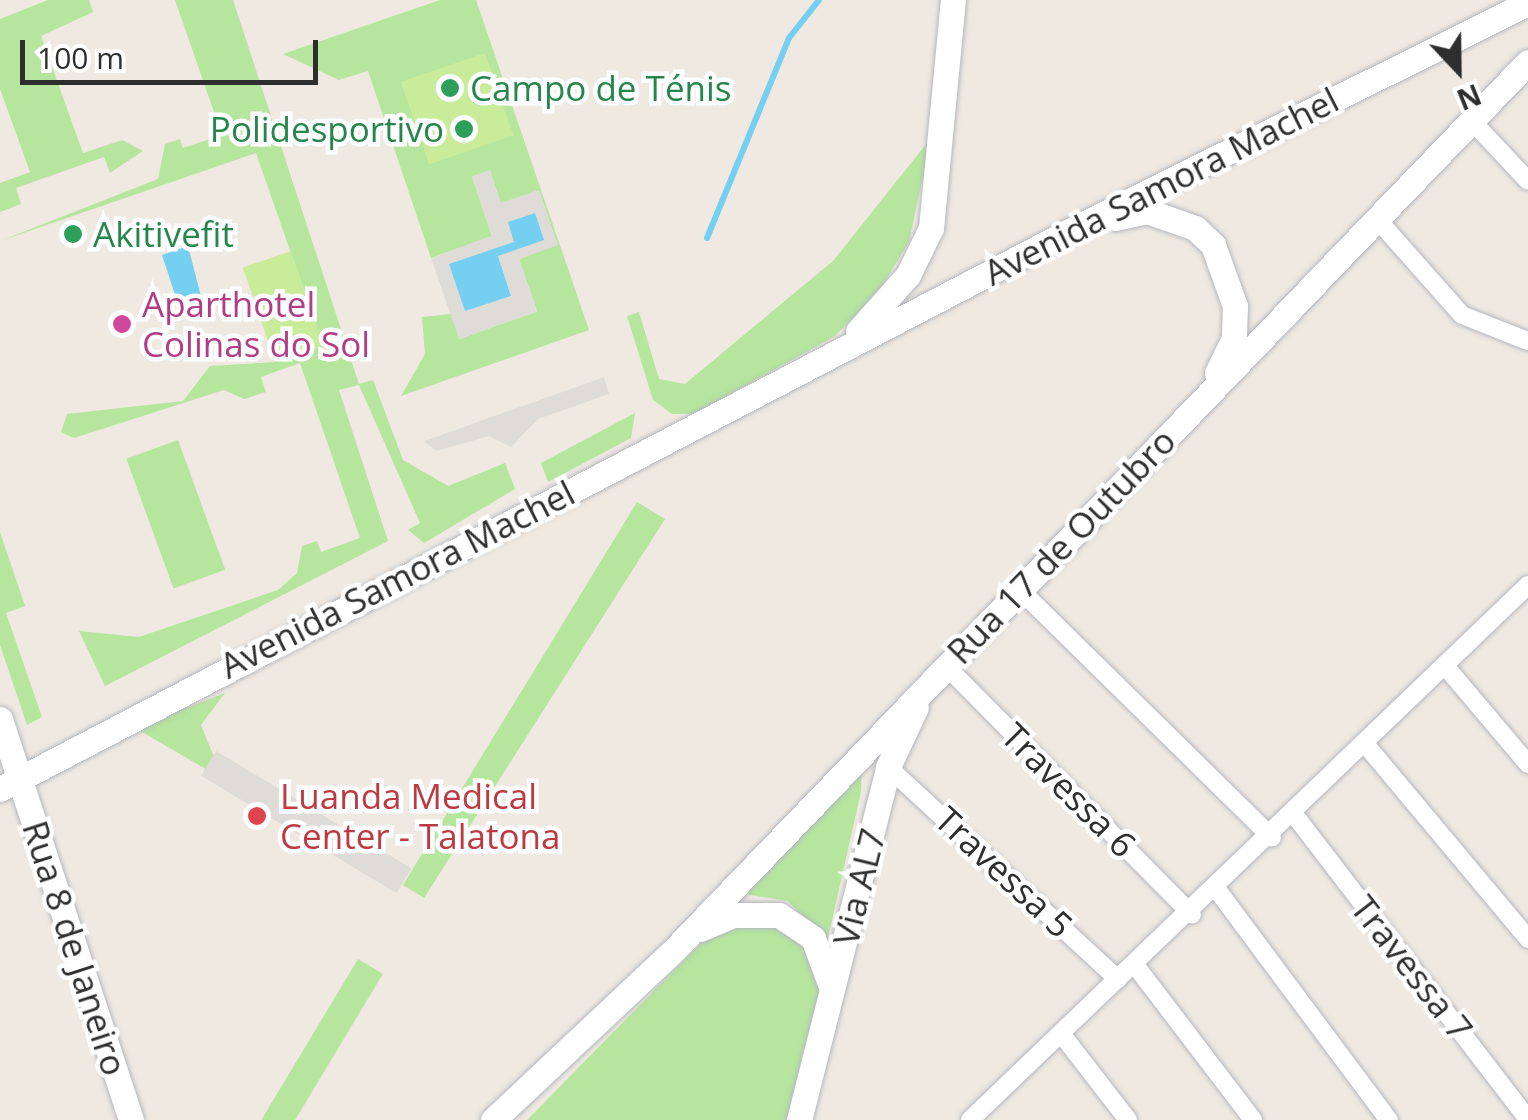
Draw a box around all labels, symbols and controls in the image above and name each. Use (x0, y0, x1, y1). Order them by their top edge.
scale bar (25, 20, 322, 82)
north arrow (1408, 20, 1508, 120)
text: 100 m (37, 37, 124, 78)
place label: Campo de Ténis (470, 67, 732, 109)
text: N (1452, 76, 1487, 120)
marker: Campo de Ténis (439, 77, 461, 99)
street label: Avenida Samora Machel (977, 78, 1345, 294)
place label: Polidesportivo (210, 108, 444, 150)
marker: Polidesportivo (453, 118, 475, 140)
place label: Akitivefit (93, 213, 234, 255)
marker: Akitivefit (62, 223, 84, 245)
place label: Aparthotel Colinas do Sol (142, 283, 370, 365)
marker: Aparthotel Colinas do Sol (111, 313, 133, 335)
street label: Rua 17 de Outubro (938, 420, 1184, 672)
street label: Avenida Samora Machel (213, 471, 581, 687)
street label: Travessa 6 (993, 714, 1145, 866)
place label: Luanda Medical Center - Talatona (280, 775, 560, 857)
street label: Travessa 5 (927, 798, 1081, 946)
marker: Luanda Medical Center - Talatona (244, 803, 270, 829)
street label: Rua 8 de Janeiro (14, 815, 136, 1081)
street label: Via AL7 (824, 824, 894, 950)
street label: Travessa 7 (1342, 887, 1482, 1049)

